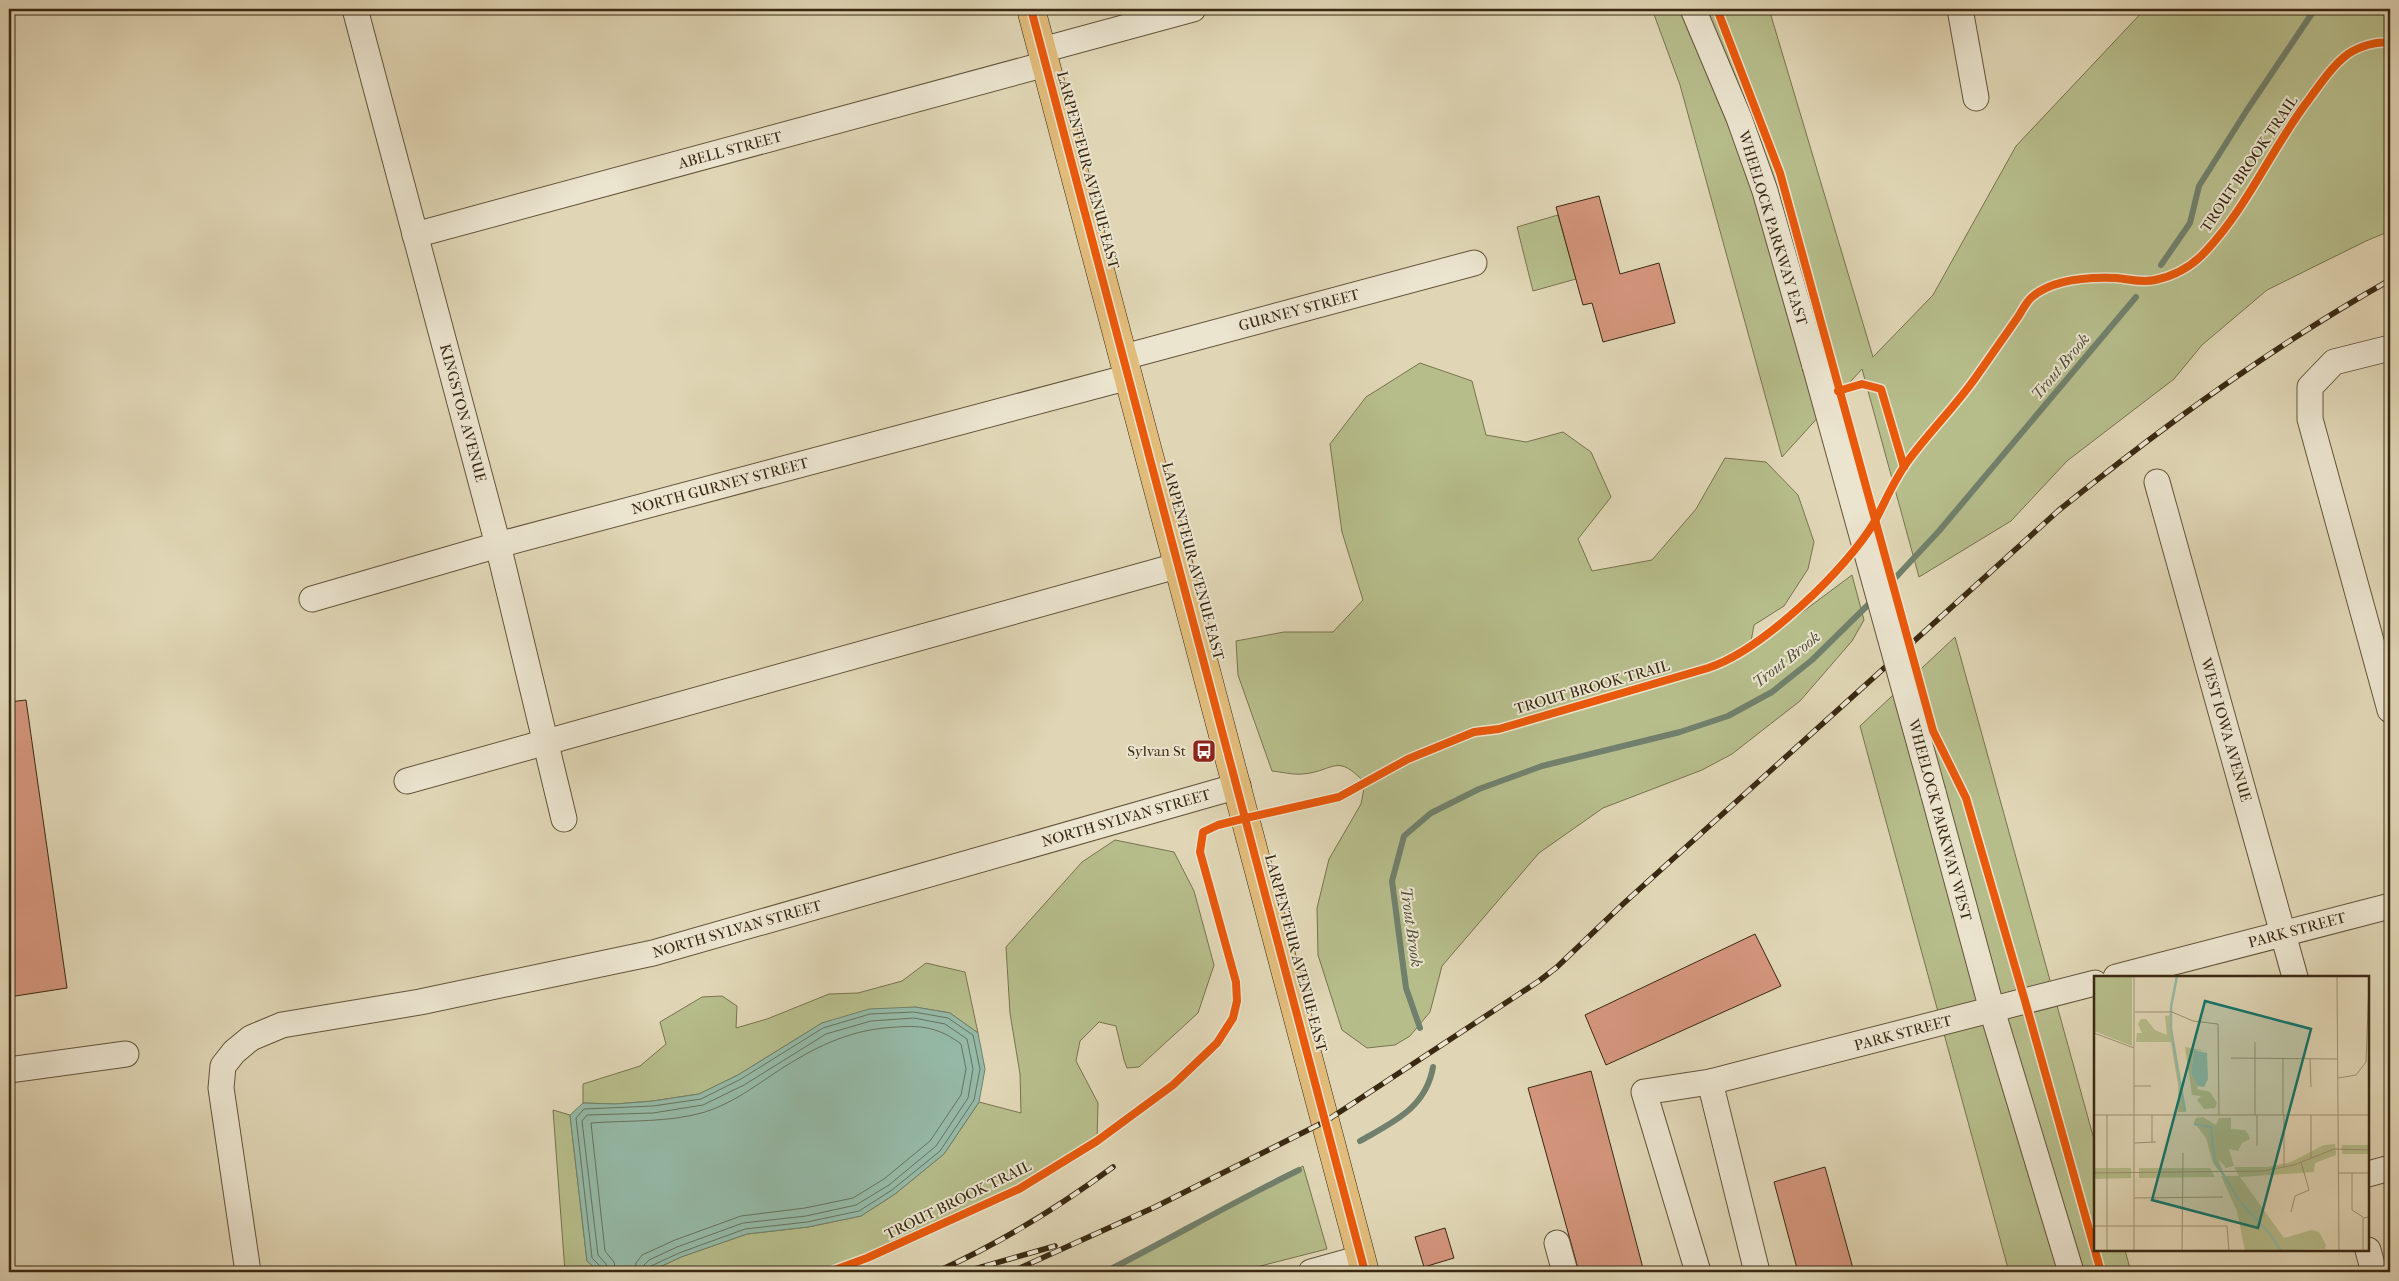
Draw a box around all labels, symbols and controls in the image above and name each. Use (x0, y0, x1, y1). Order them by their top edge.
street label: LARPENTEUR AVENUE EAST (1053, 69, 1123, 272)
street label: TROUT BROOK TRAIL (2197, 92, 2301, 236)
street label: ABELL STREET (675, 127, 785, 173)
street label: WHEELOCK PARKWAY EAST (1734, 127, 1812, 329)
street label: GURNEY STREET (1237, 285, 1362, 335)
water label: Trout Brook (2027, 329, 2094, 403)
street label: KINGSTON AVENUE (436, 342, 490, 484)
street label: NORTH GURNEY STREET (629, 453, 811, 518)
street label: LARPENTEUR AVENUE EAST (1158, 460, 1228, 663)
water label: Trout Brook (1749, 627, 1824, 692)
street label: WEST IOWA AVENUE (2197, 655, 2255, 804)
street label: TROUT BROOK TRAIL (1512, 656, 1672, 718)
street label: WHEELOCK PARKWAY WEST (1904, 716, 1976, 924)
bus stop icon: Sylvan St (1191, 738, 1217, 764)
place label: Sylvan St (1127, 742, 1187, 760)
street label: NORTH SYLVAN STREET (1039, 785, 1213, 851)
street label: LARPENTEUR AVENUE EAST (1261, 852, 1331, 1055)
water label: Trout Brook (1396, 886, 1427, 968)
street label: NORTH SYLVAN STREET (650, 896, 824, 962)
street label: PARK STREET (2246, 908, 2349, 952)
inset map (2094, 976, 2369, 1251)
street label: PARK STREET (1852, 1011, 1955, 1055)
street label: TROUT BROOK TRAIL (882, 1157, 1034, 1243)

